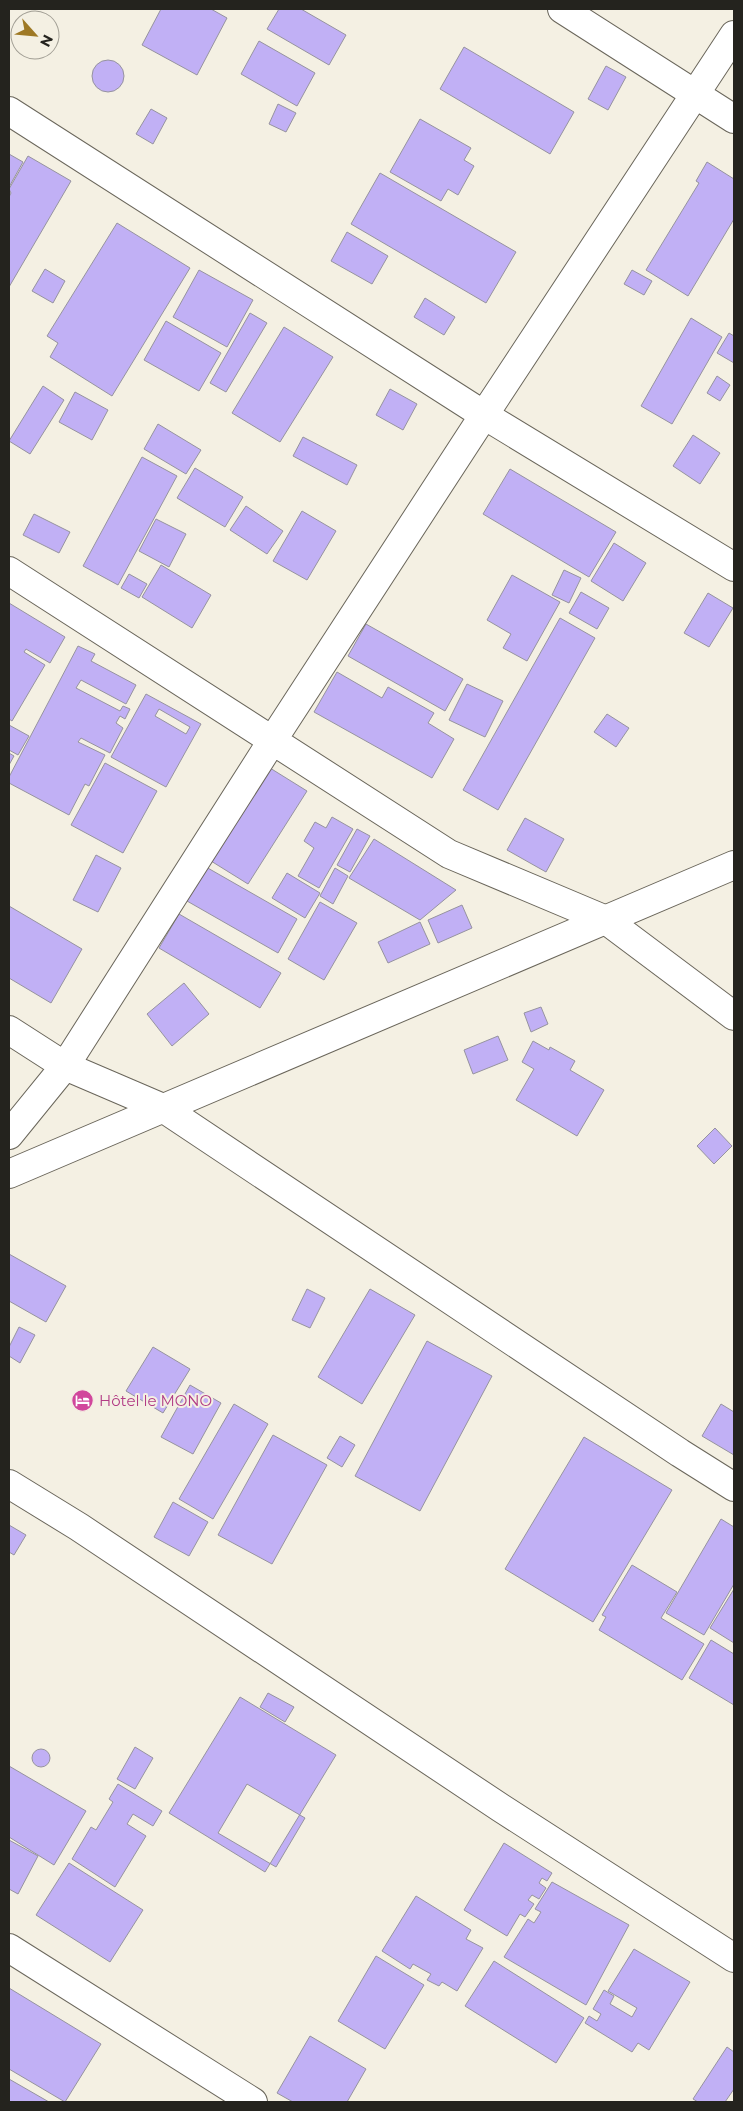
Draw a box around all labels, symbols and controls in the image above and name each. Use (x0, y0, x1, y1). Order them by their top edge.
north arrow (10, 10, 60, 60)
text: N (36, 32, 57, 50)
hotel icon: Hôtel le MONO (71, 1388, 95, 1412)
place label: Hôtel le MONO (99, 1391, 212, 1410)

